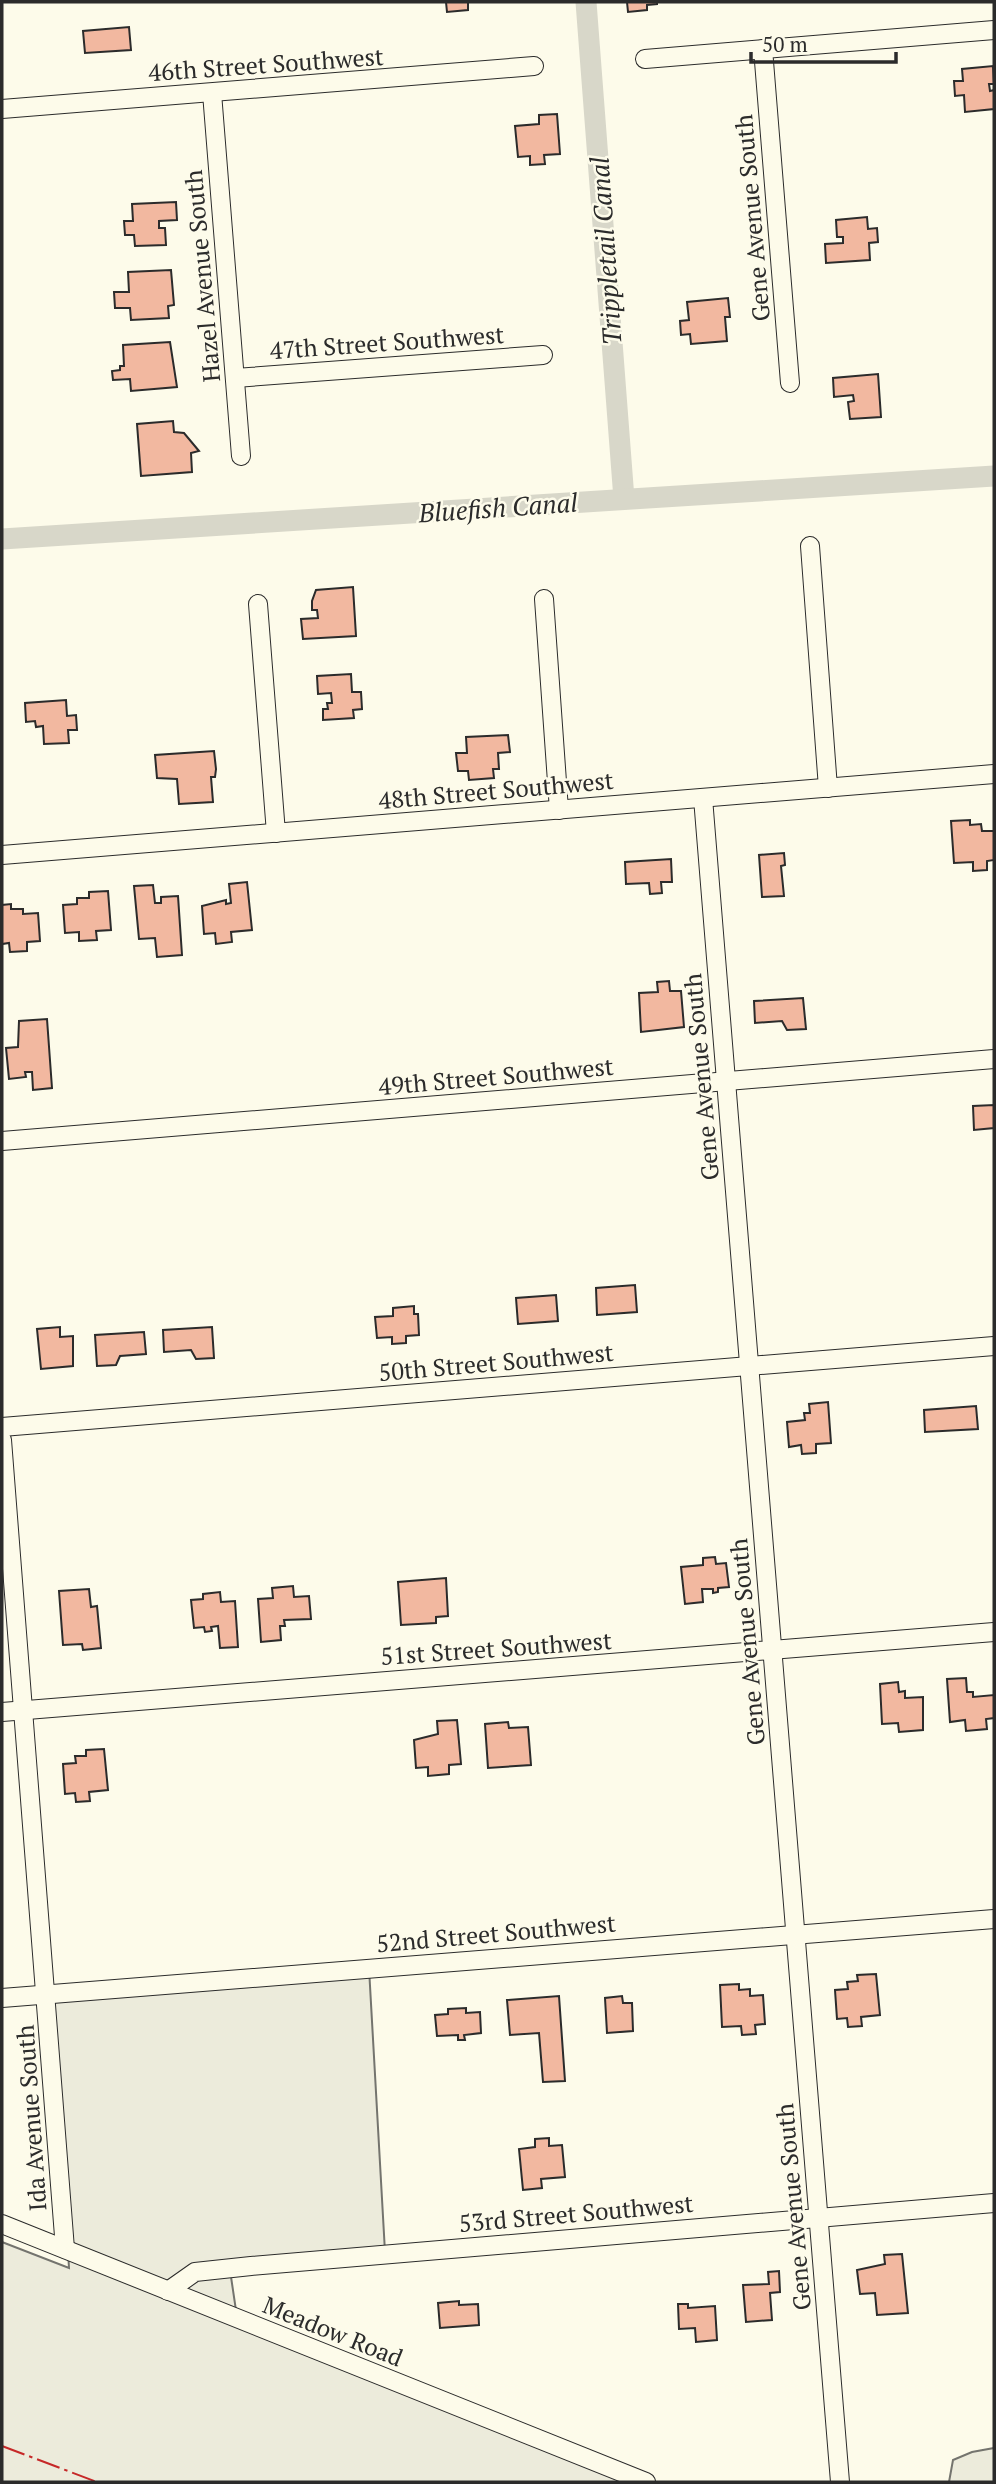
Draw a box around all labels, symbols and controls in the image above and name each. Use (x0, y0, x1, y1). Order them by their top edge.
scale bar (751, 21, 896, 65)
text: 50 m (762, 30, 808, 58)
street label: 46th Street Southwest (147, 40, 385, 88)
street label: Gene Avenue South (727, 113, 777, 323)
water label: Trippletail Canal (581, 155, 629, 346)
street label: Hazel Avenue South (177, 169, 227, 383)
street label: 47th Street Southwest (269, 318, 505, 366)
water label: Bluefish Canal (416, 484, 579, 530)
street label: 48th Street Southwest (377, 764, 615, 816)
street label: Gene Avenue South (676, 972, 726, 1182)
street label: 49th Street Southwest (377, 1050, 615, 1102)
street label: 50th Street Southwest (377, 1336, 615, 1388)
street label: Gene Avenue South (722, 1537, 772, 1747)
street label: 51st Street Southwest (379, 1624, 613, 1672)
street label: 52nd Street Southwest (375, 1907, 617, 1959)
street label: Ida Avenue South (9, 2024, 53, 2212)
street label: Gene Avenue South (768, 2102, 818, 2312)
street label: 53rd Street Southwest (457, 2187, 695, 2239)
street label: Meadow Road (258, 2288, 408, 2374)

